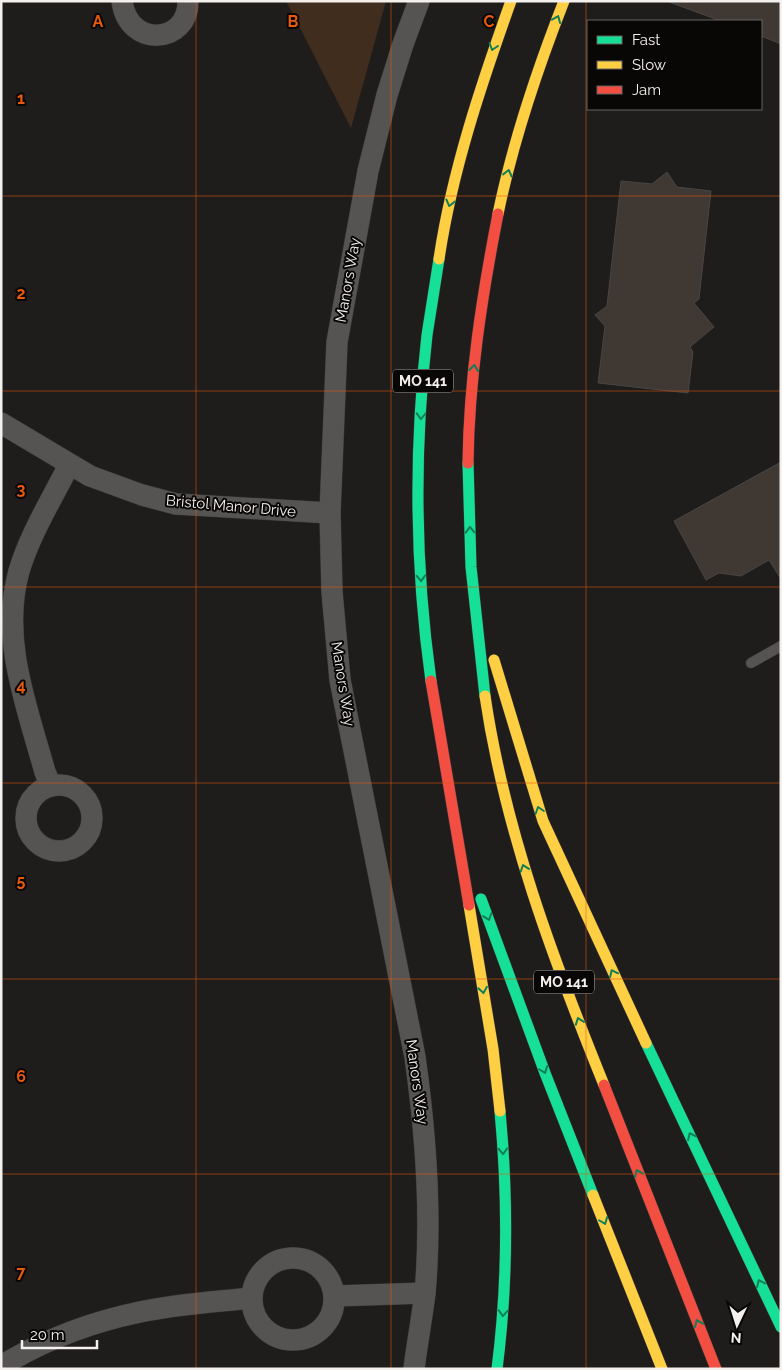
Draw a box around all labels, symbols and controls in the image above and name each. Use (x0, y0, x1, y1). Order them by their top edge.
text: A (93, 12, 104, 31)
text: B (288, 12, 299, 31)
text: C (484, 12, 495, 31)
one-way arrow (550, 15, 561, 24)
legend (587, 20, 762, 110)
text: Fast (632, 31, 660, 49)
one-way arrow (489, 42, 499, 51)
text: Slow (632, 56, 666, 74)
text: Jam (632, 81, 661, 99)
text: 1 (17, 89, 25, 108)
one-way arrow (502, 169, 513, 178)
one-way arrow (445, 199, 456, 208)
street label: Manors Way (332, 236, 364, 324)
text: 2 (16, 284, 26, 303)
one-way arrow (468, 364, 479, 372)
road number: MO 141 (393, 370, 453, 392)
one-way arrow (416, 412, 426, 420)
text: 3 (17, 480, 26, 499)
street label: Bristol Manor Drive (165, 491, 297, 521)
one-way arrow (464, 526, 475, 534)
one-way arrow (416, 575, 426, 583)
street label: Manors Way (327, 640, 359, 728)
text: 4 (16, 676, 26, 695)
one-way arrow (535, 806, 545, 814)
one-way arrow (520, 864, 530, 873)
text: 5 (17, 871, 26, 890)
one-way arrow (482, 913, 492, 921)
road number: MO 141 (534, 970, 594, 994)
one-way arrow (610, 970, 620, 979)
one-way arrow (477, 986, 488, 994)
one-way arrow (575, 1018, 585, 1026)
street label: Manors Way (402, 1038, 432, 1126)
one-way arrow (538, 1065, 548, 1074)
text: 6 (16, 1067, 26, 1086)
one-way arrow (687, 1132, 697, 1141)
one-way arrow (498, 1147, 509, 1155)
one-way arrow (634, 1169, 644, 1177)
one-way arrow (598, 1216, 608, 1225)
text: 7 (17, 1263, 26, 1282)
one-way arrow (756, 1279, 766, 1288)
north arrow (712, 1300, 762, 1350)
one-way arrow (497, 1310, 508, 1318)
scale bar (22, 1318, 98, 1350)
one-way arrow (694, 1320, 704, 1328)
text: 20 m (30, 1326, 65, 1344)
text: N (730, 1330, 742, 1346)

